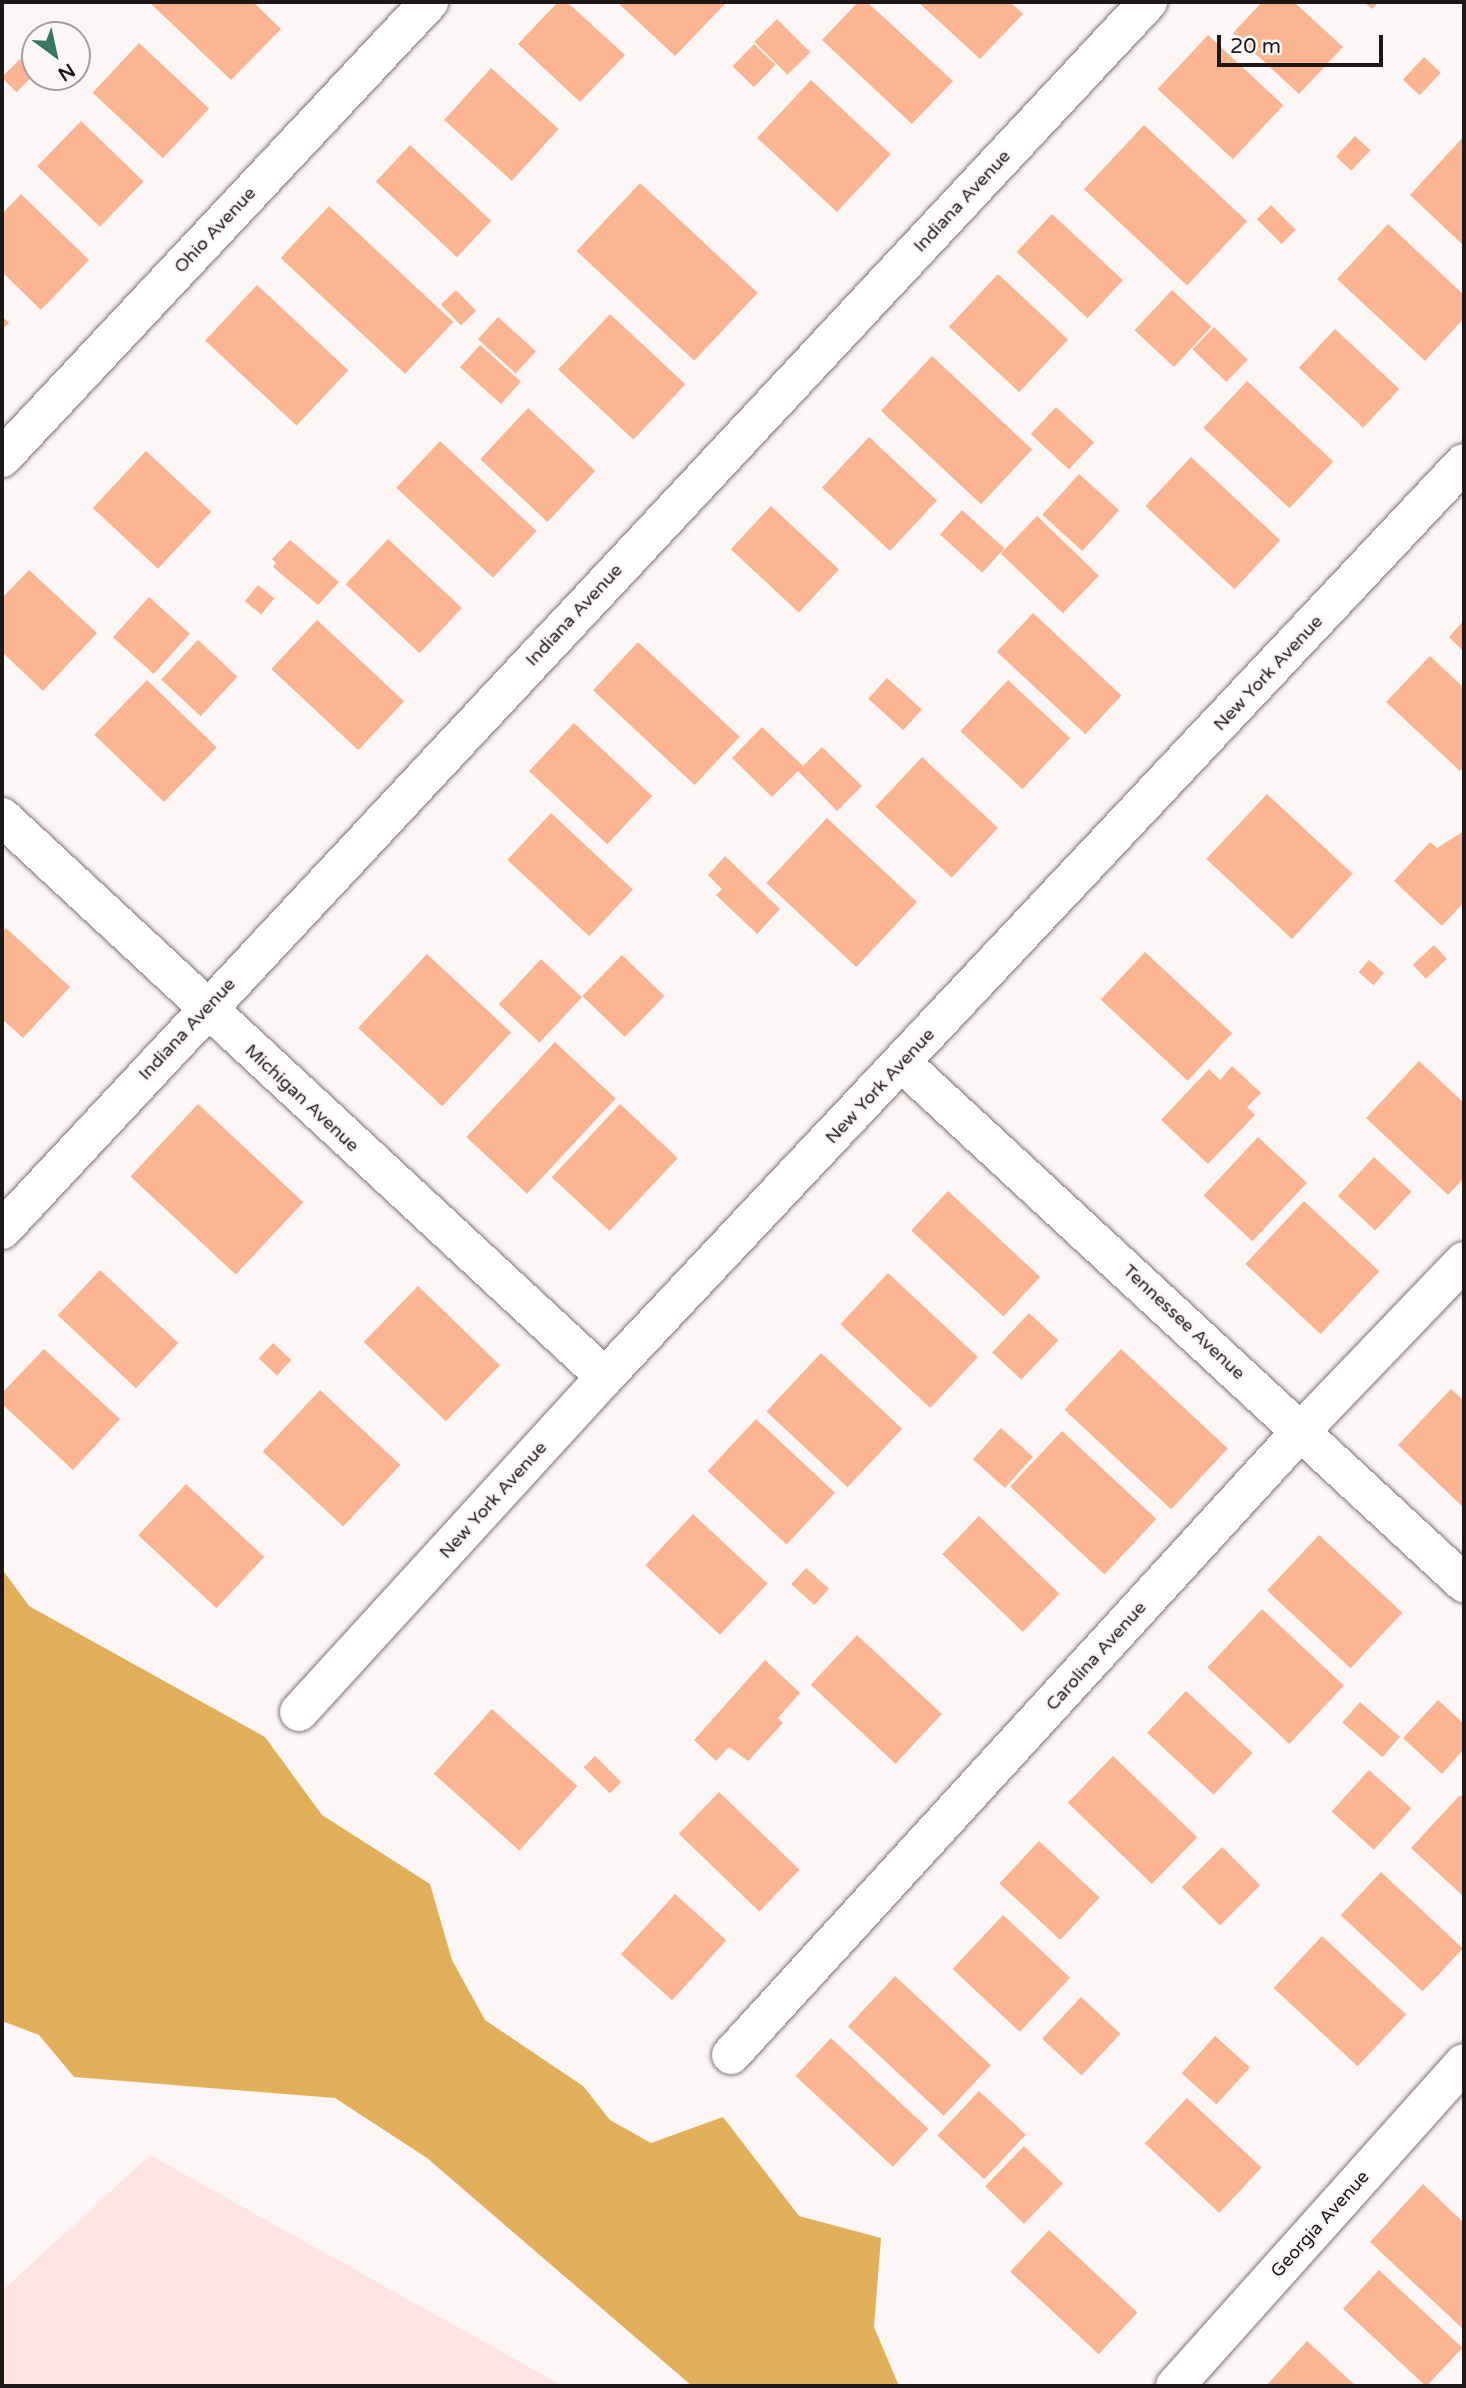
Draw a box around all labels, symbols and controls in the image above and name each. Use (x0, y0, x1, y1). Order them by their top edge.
north arrow (21, 21, 91, 91)
scale bar (1221, 21, 1387, 65)
text: 20 m (1230, 34, 1281, 59)
text: N (54, 59, 79, 85)
street label: Indiana Avenue (909, 145, 1015, 257)
street label: Ohio Avenue (170, 182, 260, 278)
street label: Indiana Avenue (521, 559, 627, 671)
street label: New York Avenue (1209, 611, 1327, 735)
street label: Indiana Avenue (134, 973, 240, 1085)
street label: New York Avenue (821, 1024, 939, 1148)
street label: Michigan Avenue (240, 1040, 364, 1156)
street label: Tennessee Avenue (1119, 1260, 1249, 1384)
street label: New York Avenue (435, 1437, 551, 1563)
street label: Carolina Avenue (1041, 1597, 1151, 1715)
street label: Georgia Avenue (1266, 2166, 1374, 2282)

